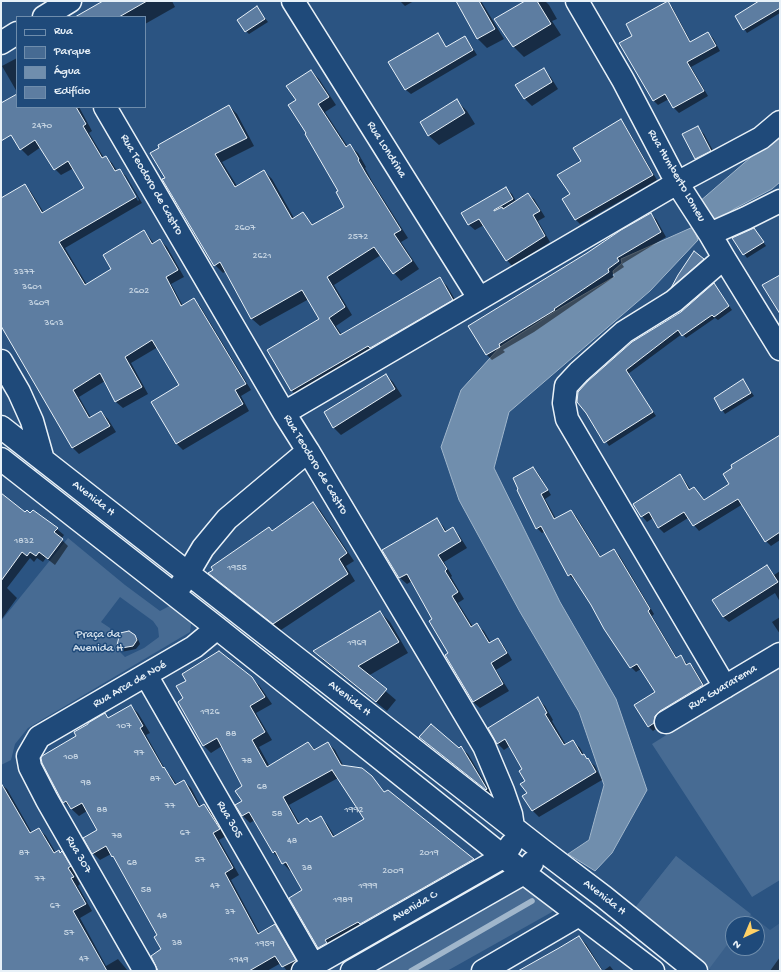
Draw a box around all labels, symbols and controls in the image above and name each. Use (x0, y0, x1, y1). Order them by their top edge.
legend (16, 16, 146, 108)
text: Rua (54, 25, 73, 39)
text: Parque (54, 45, 91, 59)
text: Água (54, 65, 80, 79)
text: Edifício (54, 85, 90, 99)
street label: Rua Londrina (363, 119, 409, 181)
house number: 2470 (32, 120, 52, 132)
street label: Rua Humberto Lomeu (644, 127, 708, 225)
street label: Rua Teodoro de Castro (116, 132, 186, 238)
house number: 2607 (235, 222, 255, 234)
house number: 2572 (348, 231, 368, 243)
house number: 2621 (253, 250, 271, 262)
house number: 3377 (14, 266, 34, 278)
house number: 3601 (22, 281, 42, 293)
house number: 2602 (129, 285, 149, 297)
house number: 3609 (29, 297, 49, 309)
house number: 3613 (44, 317, 64, 329)
street label: Rua Teodoro de Castro (279, 412, 351, 518)
street label: Avenida H (69, 478, 117, 520)
house number: 1832 (14, 535, 34, 547)
house number: 1955 (227, 562, 247, 574)
park label: Praça da Avenida H (73, 628, 123, 656)
house number: 1969 (347, 637, 367, 649)
street label: Rua Arca de Noé (91, 658, 169, 712)
street label: Rua Guararema (686, 662, 760, 714)
street label: Avenida H (325, 678, 373, 720)
house number: 1926 (200, 706, 220, 718)
house number: 107 (117, 720, 131, 732)
house number: 88 (226, 728, 236, 740)
house number: 97 (134, 747, 144, 759)
house number: 108 (63, 751, 79, 763)
house number: 78 (242, 755, 252, 767)
house number: 87 (150, 773, 160, 785)
house number: 98 (81, 777, 91, 789)
house number: 68 (257, 781, 267, 793)
street label: Rua 305 (213, 799, 245, 841)
house number: 77 (165, 800, 175, 812)
house number: 88 (97, 804, 107, 816)
house number: 1992 (345, 804, 363, 816)
house number: 58 (272, 808, 282, 820)
house number: 67 (180, 827, 190, 839)
house number: 78 (112, 830, 122, 842)
street label: Rua 307 (62, 834, 94, 876)
house number: 48 (287, 835, 297, 847)
house number: 87 (19, 847, 29, 859)
house number: 2019 (419, 847, 439, 859)
house number: 57 (195, 854, 205, 866)
house number: 68 (127, 857, 137, 869)
house number: 38 (302, 862, 312, 874)
house number: 2009 (382, 865, 404, 877)
house number: 77 (35, 873, 45, 885)
street label: Avenida H (580, 877, 628, 919)
house number: 47 (210, 880, 220, 892)
house number: 1999 (358, 880, 378, 892)
house number: 58 (141, 884, 151, 896)
street label: Avenida C (390, 888, 440, 926)
house number: 1989 (333, 894, 353, 906)
house number: 67 (50, 900, 60, 912)
house number: 37 (225, 906, 235, 918)
house number: 48 (157, 910, 167, 922)
north arrow (725, 916, 765, 956)
house number: 57 (64, 927, 74, 939)
house number: 38 (172, 937, 182, 949)
text: N (731, 937, 744, 951)
house number: 1959 (255, 938, 275, 950)
house number: 47 (79, 953, 89, 965)
house number: 1949 (230, 954, 248, 966)

